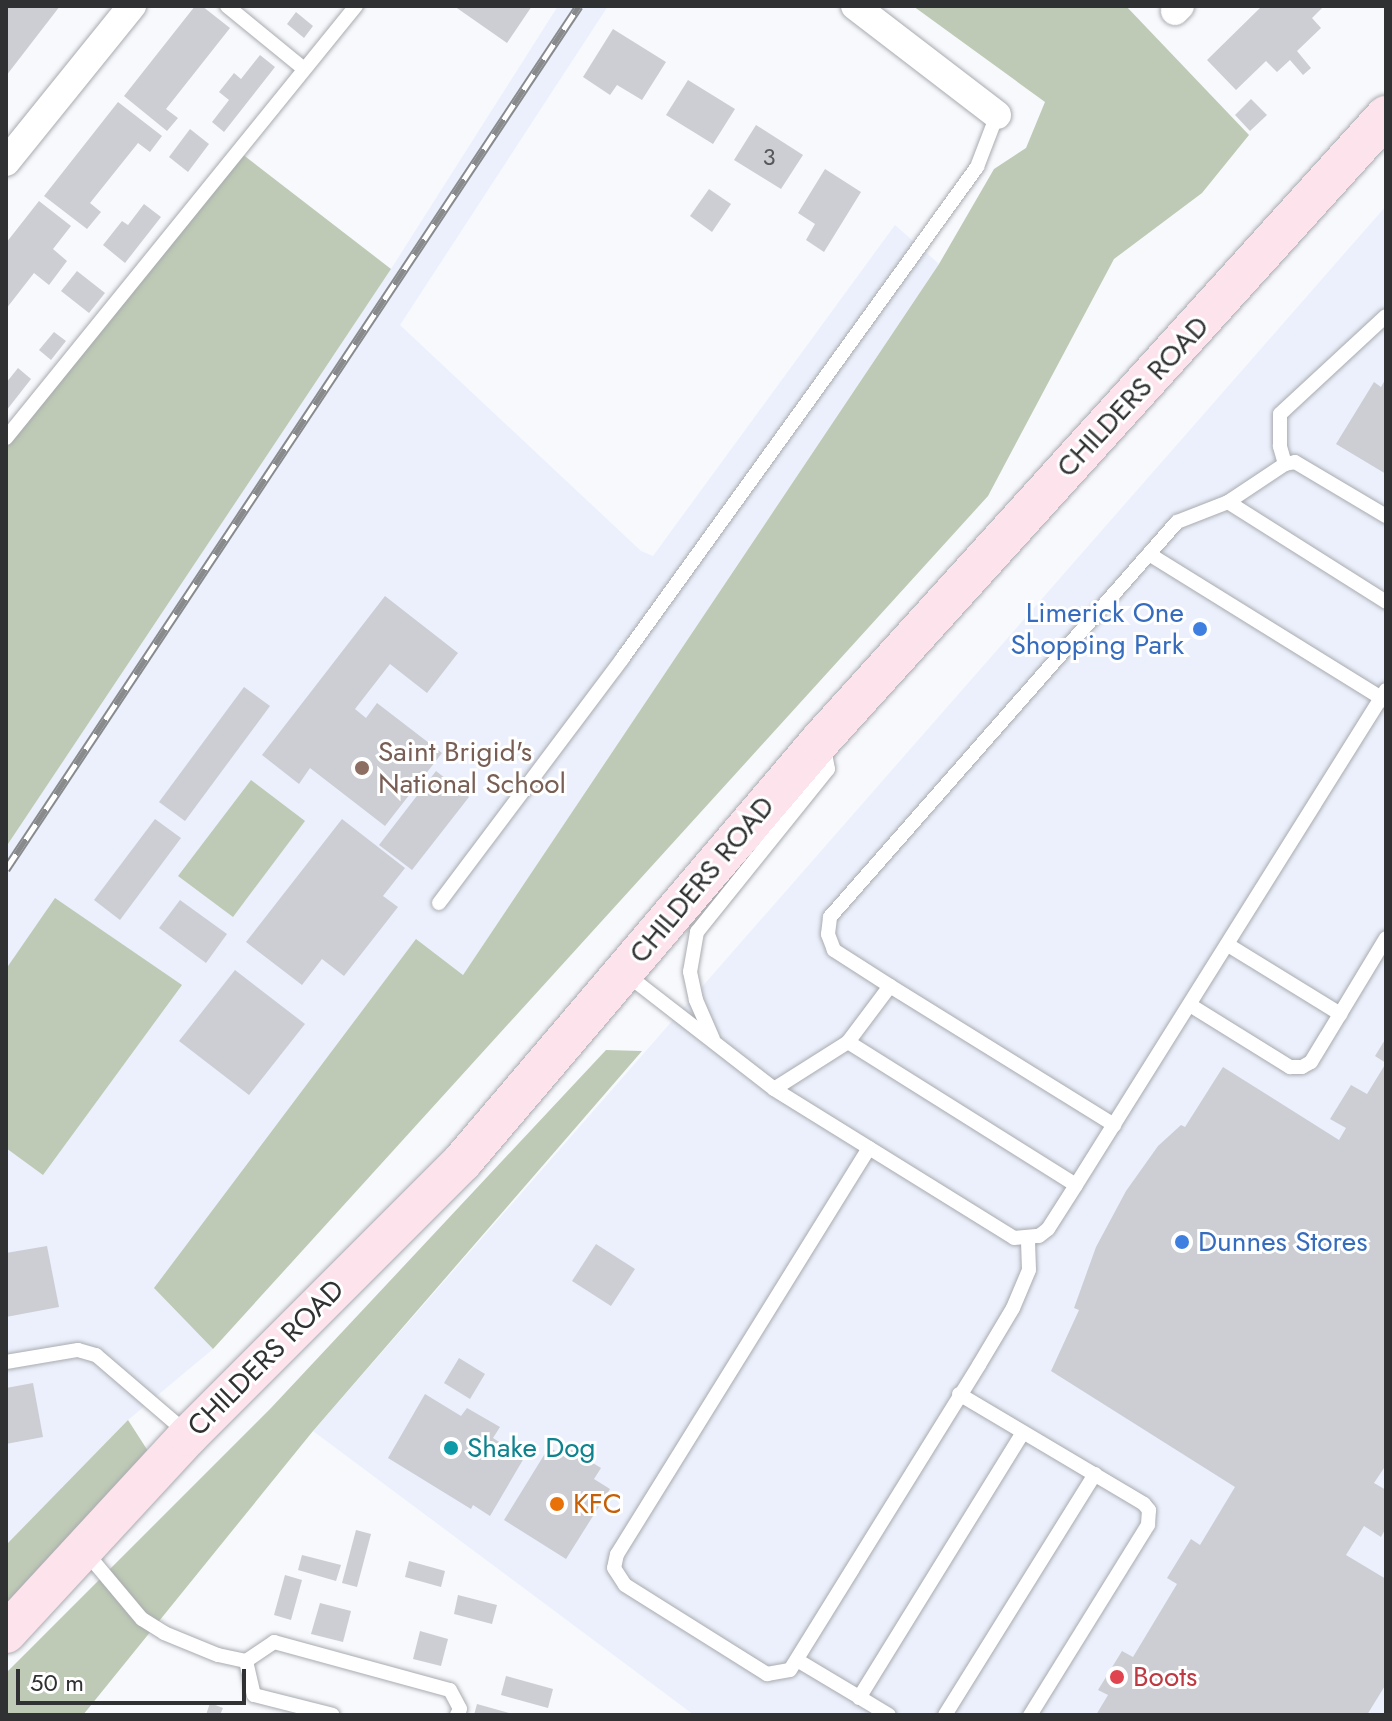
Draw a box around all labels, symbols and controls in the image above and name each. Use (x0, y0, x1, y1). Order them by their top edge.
house number: 3 (762, 143, 776, 171)
street label: CHILDERS ROAD (1050, 310, 1216, 484)
place label: Limerick One Shopping Park (1011, 596, 1184, 662)
marker: Limerick One Shopping Park (1191, 620, 1209, 638)
place label: Saint Brigid's National School (378, 735, 566, 801)
marker: Saint Brigid's National School (353, 759, 371, 777)
street label: CHILDERS ROAD (623, 790, 781, 970)
place label: Dunnes Stores (1198, 1225, 1367, 1259)
marker: Dunnes Stores (1173, 1233, 1191, 1251)
street label: CHILDERS ROAD (181, 1273, 351, 1443)
place label: Shake Dog (467, 1431, 596, 1465)
marker: Shake Dog (442, 1439, 460, 1457)
place label: KFC (573, 1487, 622, 1521)
marker: KFC (548, 1495, 566, 1513)
scale bar (20, 1653, 250, 1703)
place label: Boots (1133, 1660, 1197, 1694)
text: 50 m (30, 1665, 84, 1700)
marker: Boots (1108, 1668, 1126, 1686)

